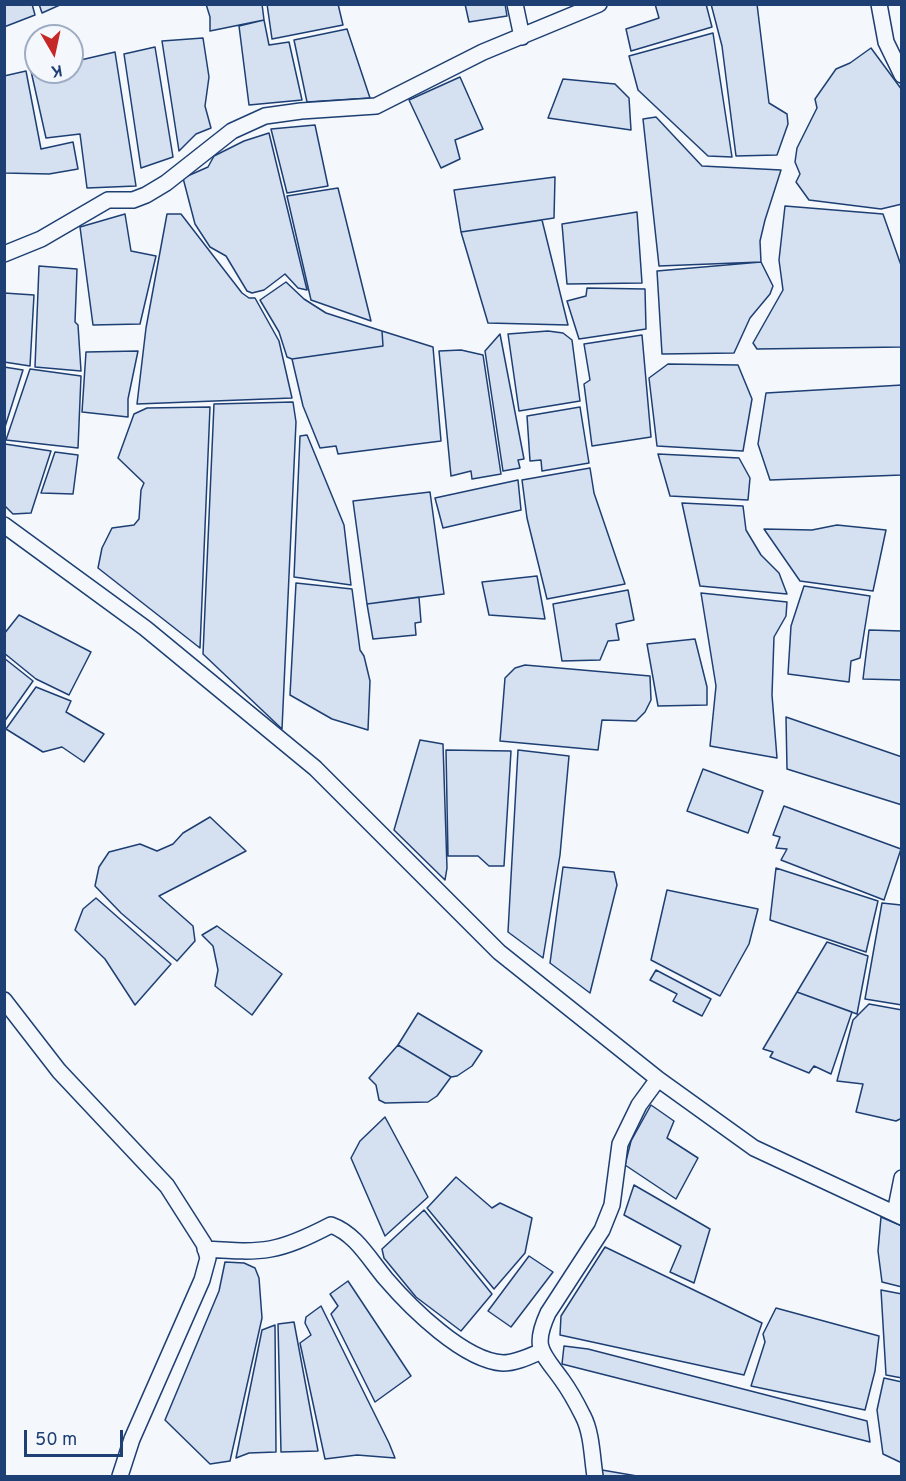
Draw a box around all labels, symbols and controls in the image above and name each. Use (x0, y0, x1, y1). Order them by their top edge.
north arrow (24, 24, 84, 84)
text: K (49, 59, 64, 81)
scale bar (27, 1418, 126, 1456)
text: 50 m (35, 1429, 77, 1452)

